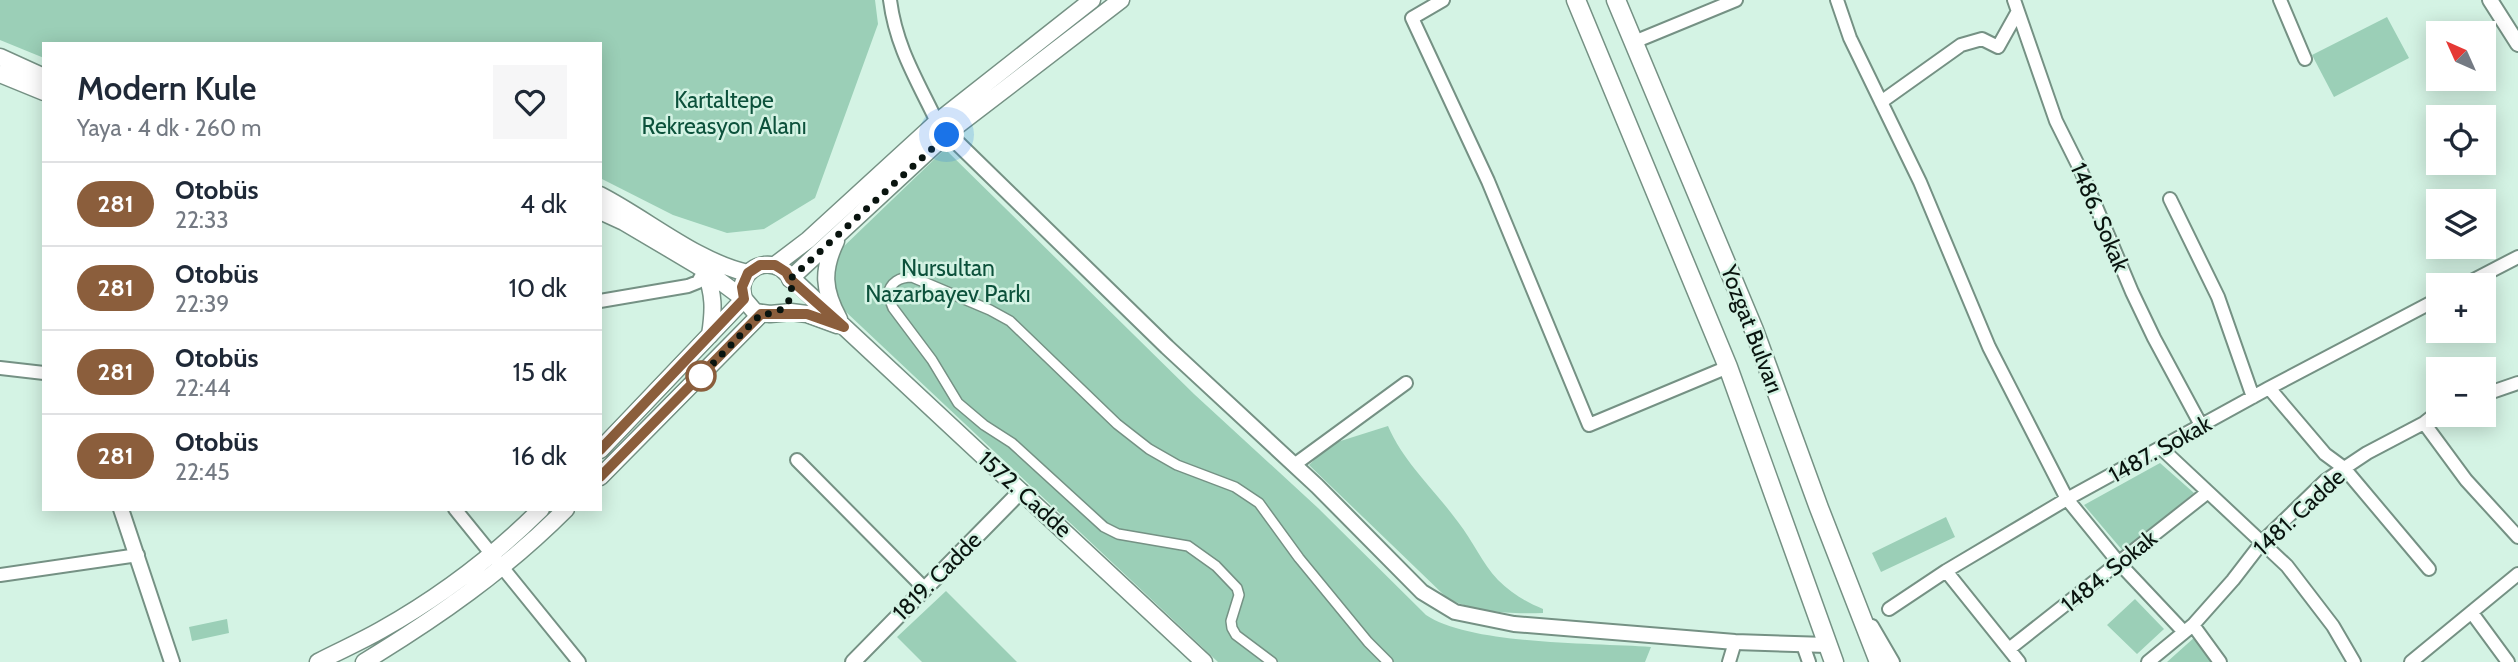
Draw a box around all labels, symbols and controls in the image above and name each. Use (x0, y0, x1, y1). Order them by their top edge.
north arrow (2426, 21, 2496, 91)
map controls (2426, 21, 2496, 427)
button: heart (493, 65, 567, 139)
text: Modern Kule (77, 68, 257, 108)
park label: Kartaltepe Rekreasyon Alanı (641, 86, 807, 140)
button: locate (2426, 105, 2496, 175)
text: Yaya · 4 dk · 260 m (77, 114, 261, 142)
your location (929, 117, 964, 152)
street label: 1486. Sokak (2065, 158, 2136, 276)
text: Otobüs (175, 174, 259, 206)
text: 4 dk (520, 188, 567, 220)
text: 281 (97, 189, 134, 218)
button: layers (2426, 189, 2496, 259)
text: 22:33 (175, 206, 229, 234)
park label: Nursultan Nazarbayev Parkı (865, 254, 1031, 308)
text: Otobüs (175, 258, 259, 290)
street label: Yozgat Bulvarı (1714, 260, 1789, 397)
text: 10 dk (508, 272, 567, 304)
text: 281 (97, 273, 134, 302)
button: + (2426, 273, 2496, 343)
text: 22:39 (175, 290, 229, 318)
text: Otobüs (175, 342, 259, 374)
text: 15 dk (513, 356, 567, 388)
text: 281 (97, 357, 134, 386)
button: − (2426, 357, 2496, 427)
unlabelled marker (686, 361, 716, 391)
text: 22:44 (175, 374, 230, 402)
street label: 1487. Sokak (2104, 409, 2217, 489)
text: Otobüs (175, 426, 259, 458)
text: 16 dk (512, 440, 567, 472)
text: 281 (97, 441, 134, 470)
street label: 1572. Cadde (973, 445, 1078, 543)
text: 22:45 (175, 458, 230, 486)
street label: 1481. Cadde (2248, 462, 2351, 561)
street label: 1484. Sokak (2055, 523, 2163, 618)
street label: 1819. Cadde (887, 526, 987, 626)

